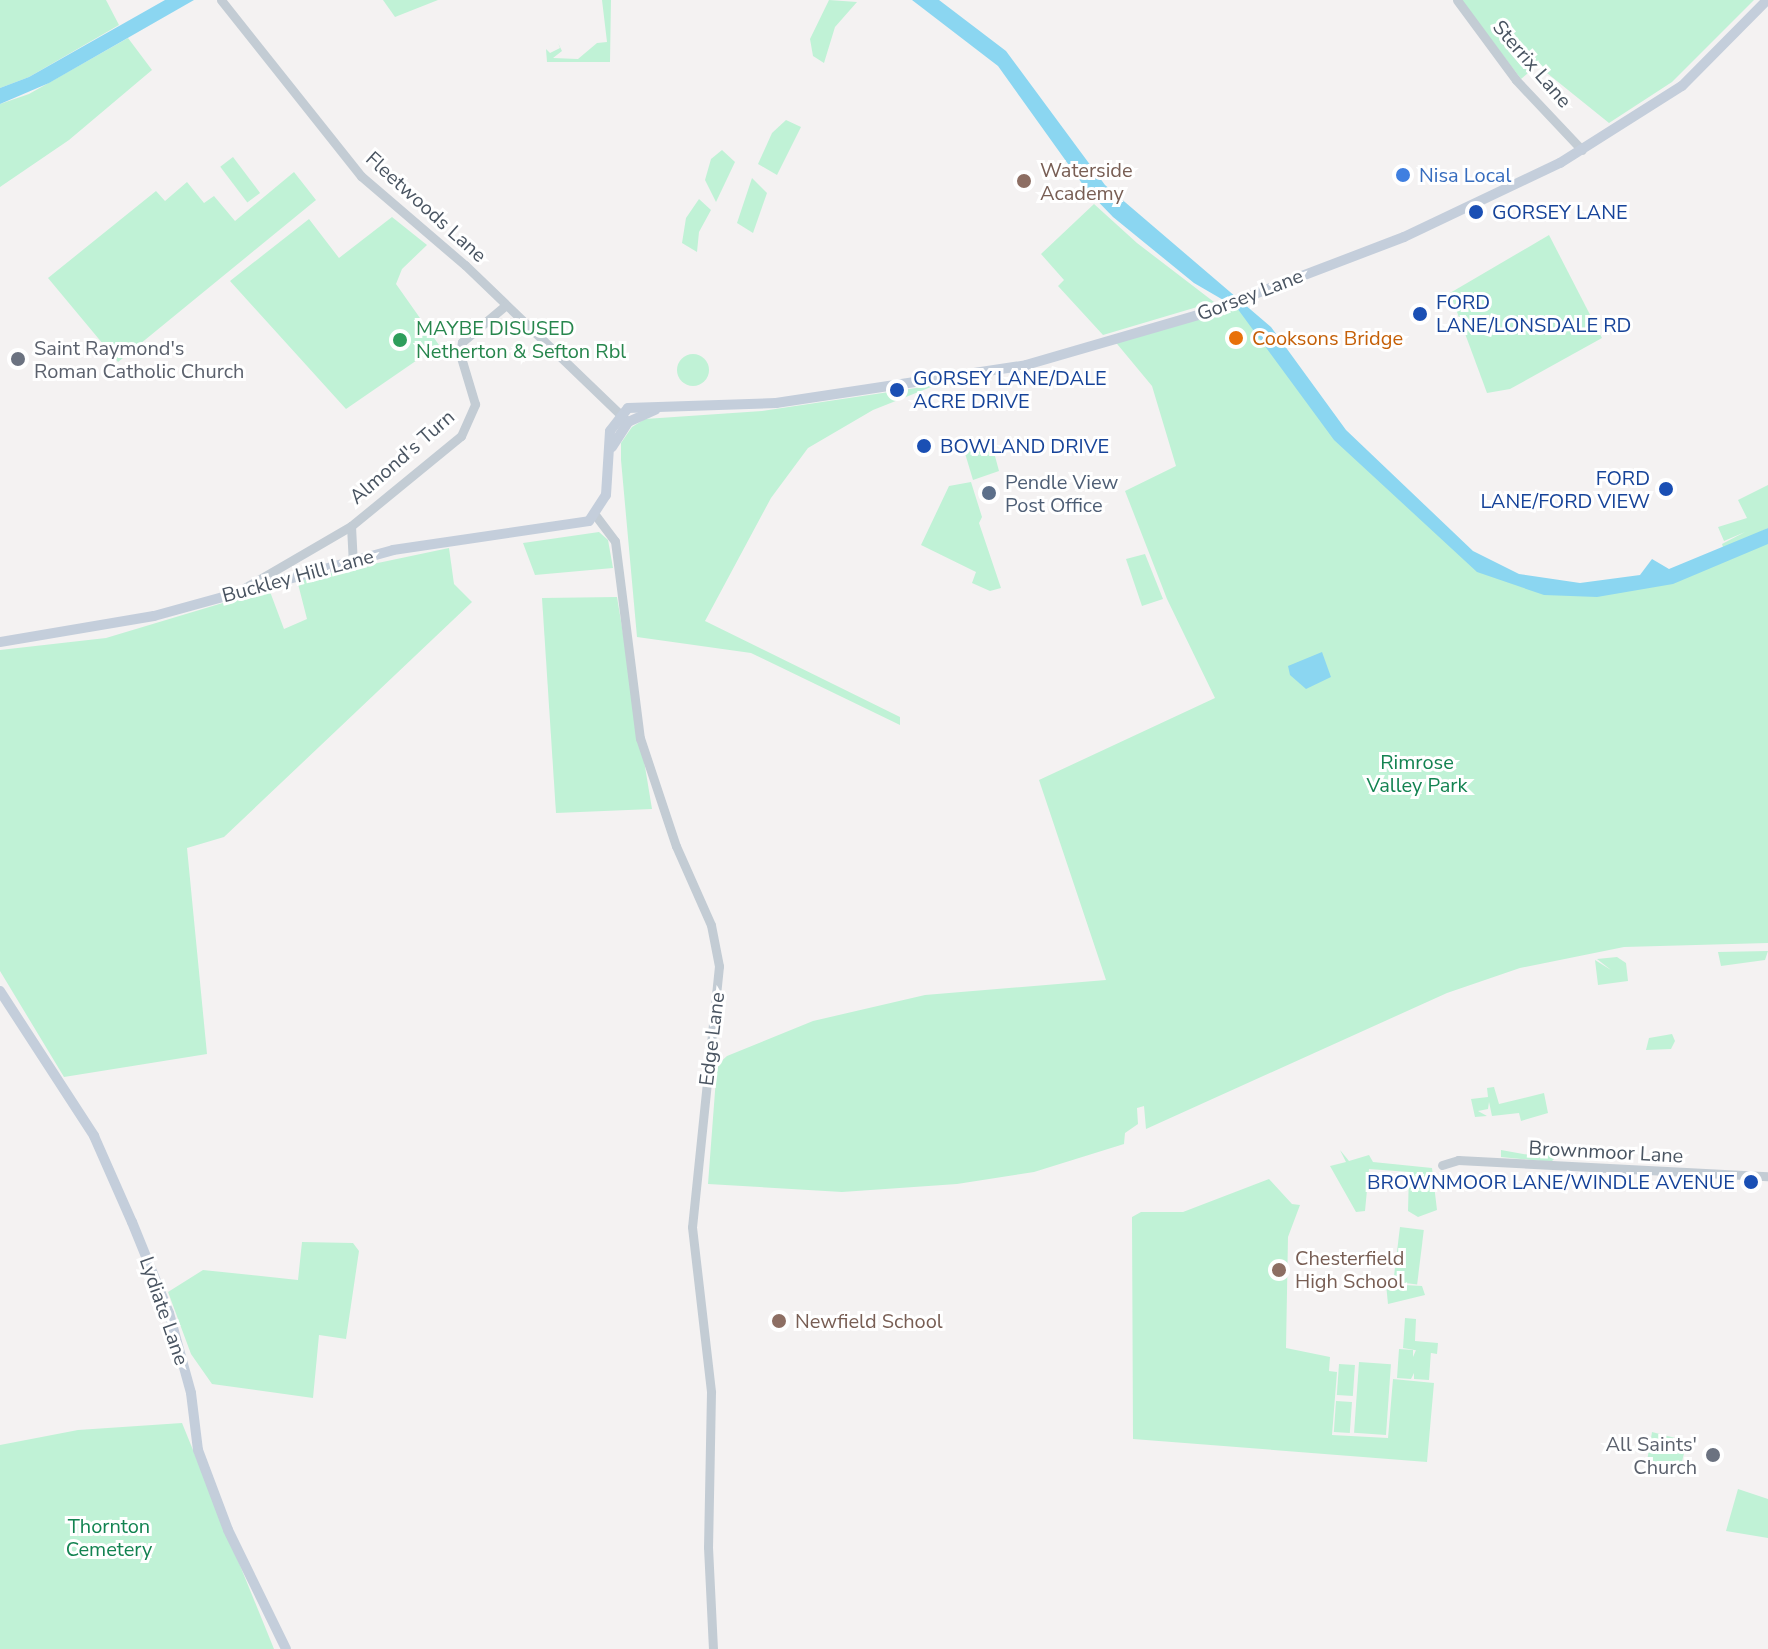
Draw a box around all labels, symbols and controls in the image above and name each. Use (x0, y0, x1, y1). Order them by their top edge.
street label: Sterrix Lane (1488, 15, 1576, 113)
street label: Fleetwoods Lane (361, 147, 491, 267)
place label: Waterside Academy (1040, 158, 1133, 205)
place label: Nisa Local (1419, 163, 1511, 187)
marker: Nisa Local (1394, 166, 1412, 184)
marker: Waterside Academy (1015, 172, 1033, 190)
place label: GORSEY LANE (1492, 200, 1628, 224)
marker: GORSEY LANE (1467, 203, 1485, 221)
street label: Gorsey Lane (1194, 264, 1306, 326)
place label: FORD LANE/LONSDALE RD (1436, 290, 1631, 337)
marker: FORD LANE/LONSDALE RD (1411, 305, 1429, 323)
place label: MAYBE DISUSED Netherton & Sefton Rbl (416, 316, 626, 363)
place label: Cooksons Bridge (1252, 326, 1403, 350)
marker: Cooksons Bridge (1227, 329, 1245, 347)
marker: MAYBE DISUSED Netherton & Sefton Rbl (391, 331, 409, 349)
place label: Saint Raymond's Roman Catholic Church (34, 336, 244, 383)
marker: Saint Raymond's Roman Catholic Church (9, 350, 27, 368)
place label: GORSEY LANE/DALE ACRE DRIVE (913, 366, 1107, 413)
marker: GORSEY LANE/DALE ACRE DRIVE (888, 381, 906, 399)
street label: Almond's Turn (345, 405, 459, 509)
place label: BOWLAND DRIVE (940, 434, 1109, 458)
marker: BOWLAND DRIVE (915, 437, 933, 455)
place label: FORD LANE/FORD VIEW (1480, 466, 1650, 513)
place label: Pendle View Post Office (1005, 470, 1118, 517)
marker: FORD LANE/FORD VIEW (1657, 480, 1675, 498)
marker: Pendle View Post Office (980, 484, 998, 502)
street label: Buckley Hill Lane (220, 544, 376, 608)
park label: Rimrose Valley Park (1367, 751, 1467, 798)
street label: Edge Lane (694, 991, 730, 1087)
street label: Brownmoor Lane (1528, 1136, 1684, 1168)
place label: BROWNMOOR LANE/WINDLE AVENUE (1367, 1170, 1735, 1194)
marker: BROWNMOOR LANE/WINDLE AVENUE (1742, 1173, 1760, 1191)
place label: Chesterfield High School (1295, 1246, 1405, 1293)
street label: Lydiate Lane (134, 1254, 194, 1368)
marker: Chesterfield High School (1270, 1261, 1288, 1279)
place label: Newfield School (795, 1309, 943, 1333)
marker: Newfield School (770, 1312, 788, 1330)
place label: All Saints' Church (1606, 1432, 1697, 1479)
marker: All Saints' Church (1704, 1446, 1722, 1464)
park label: Thornton Cemetery (66, 1515, 152, 1562)

